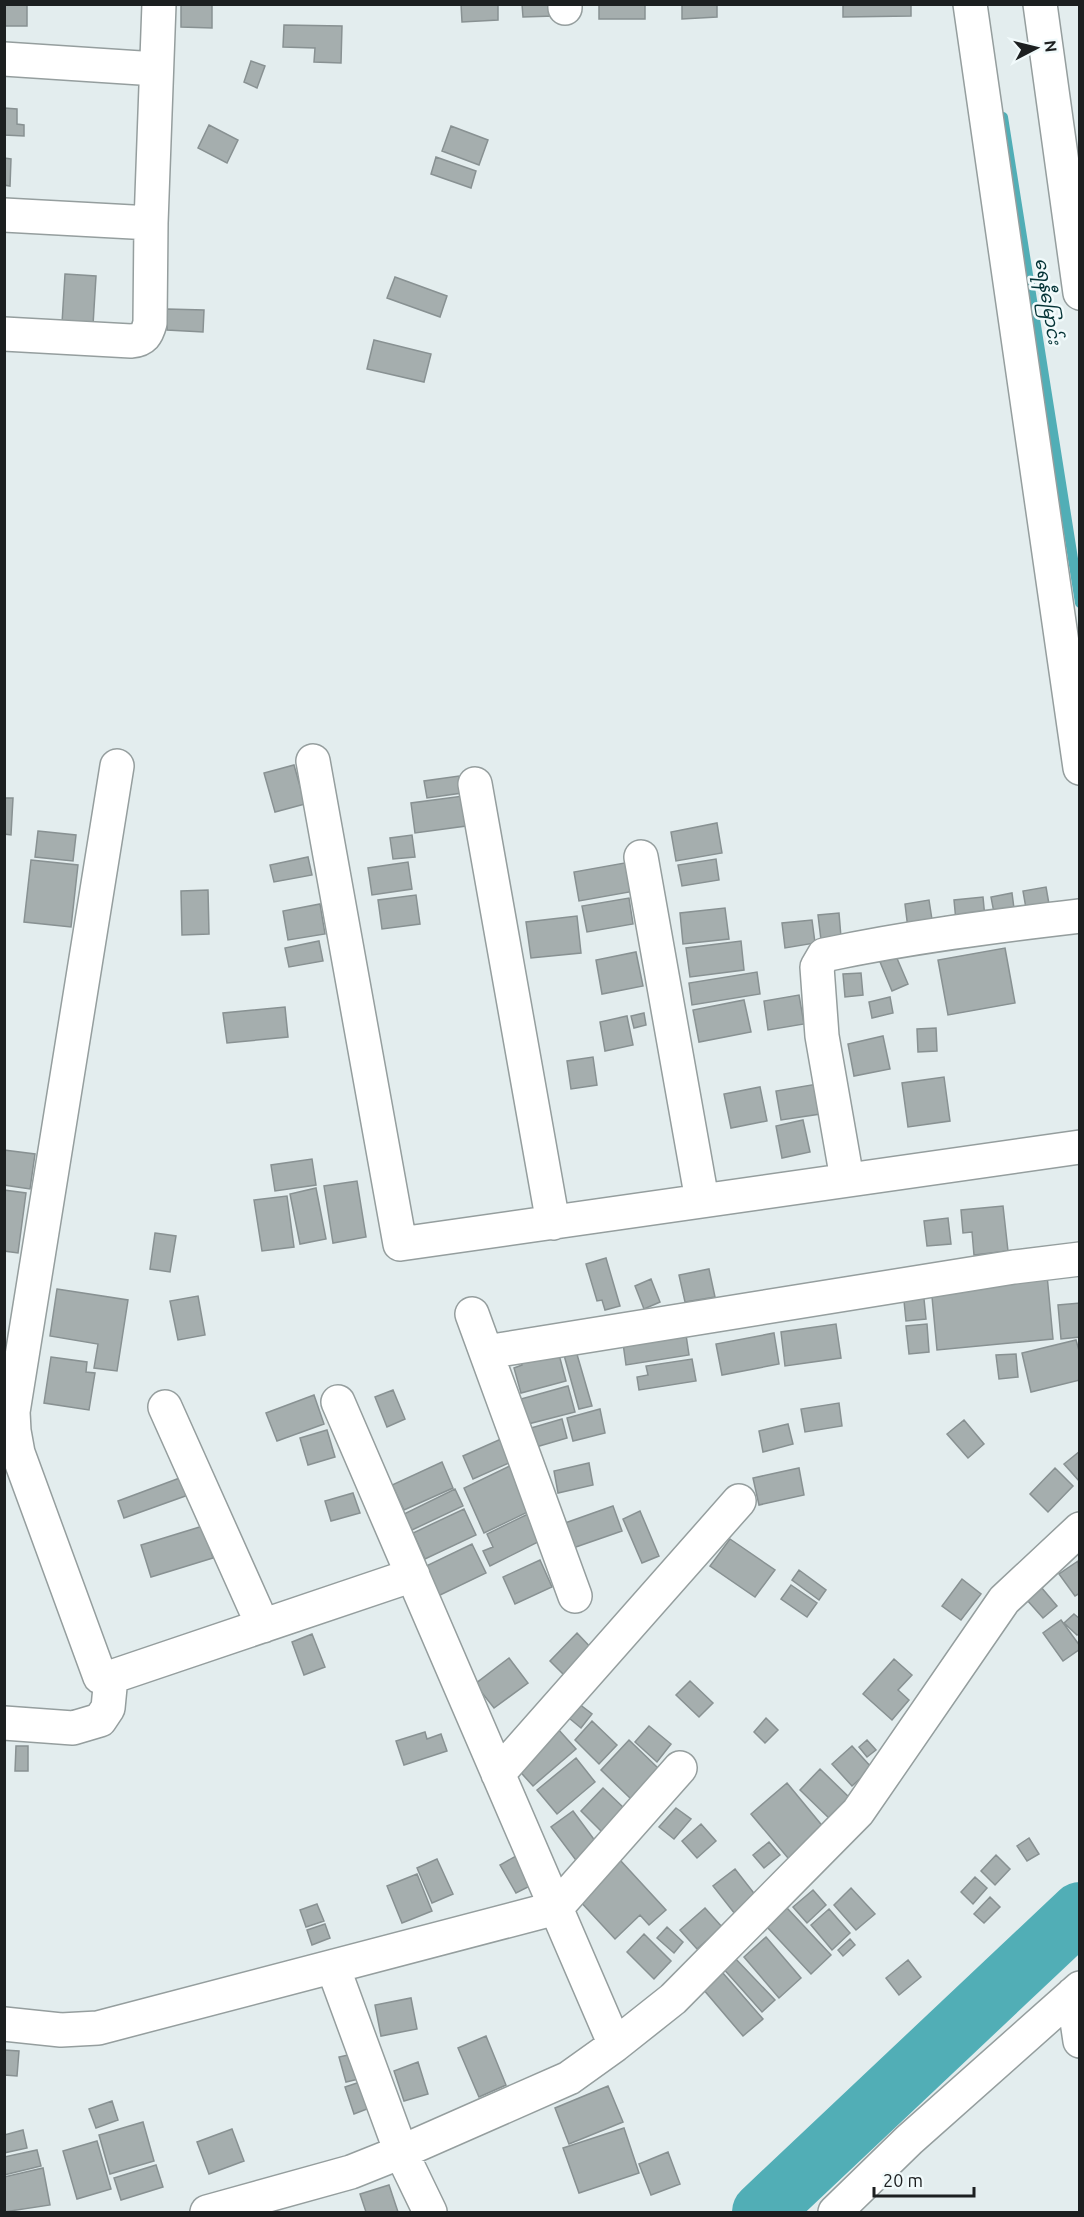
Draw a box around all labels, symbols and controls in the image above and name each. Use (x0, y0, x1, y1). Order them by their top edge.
north arrow (1006, 18, 1066, 78)
text: N (1041, 39, 1061, 53)
water label: ရေနီမြောင်း (1026, 256, 1068, 348)
scale bar (874, 2160, 974, 2198)
text: 20 m (883, 2170, 923, 2190)

